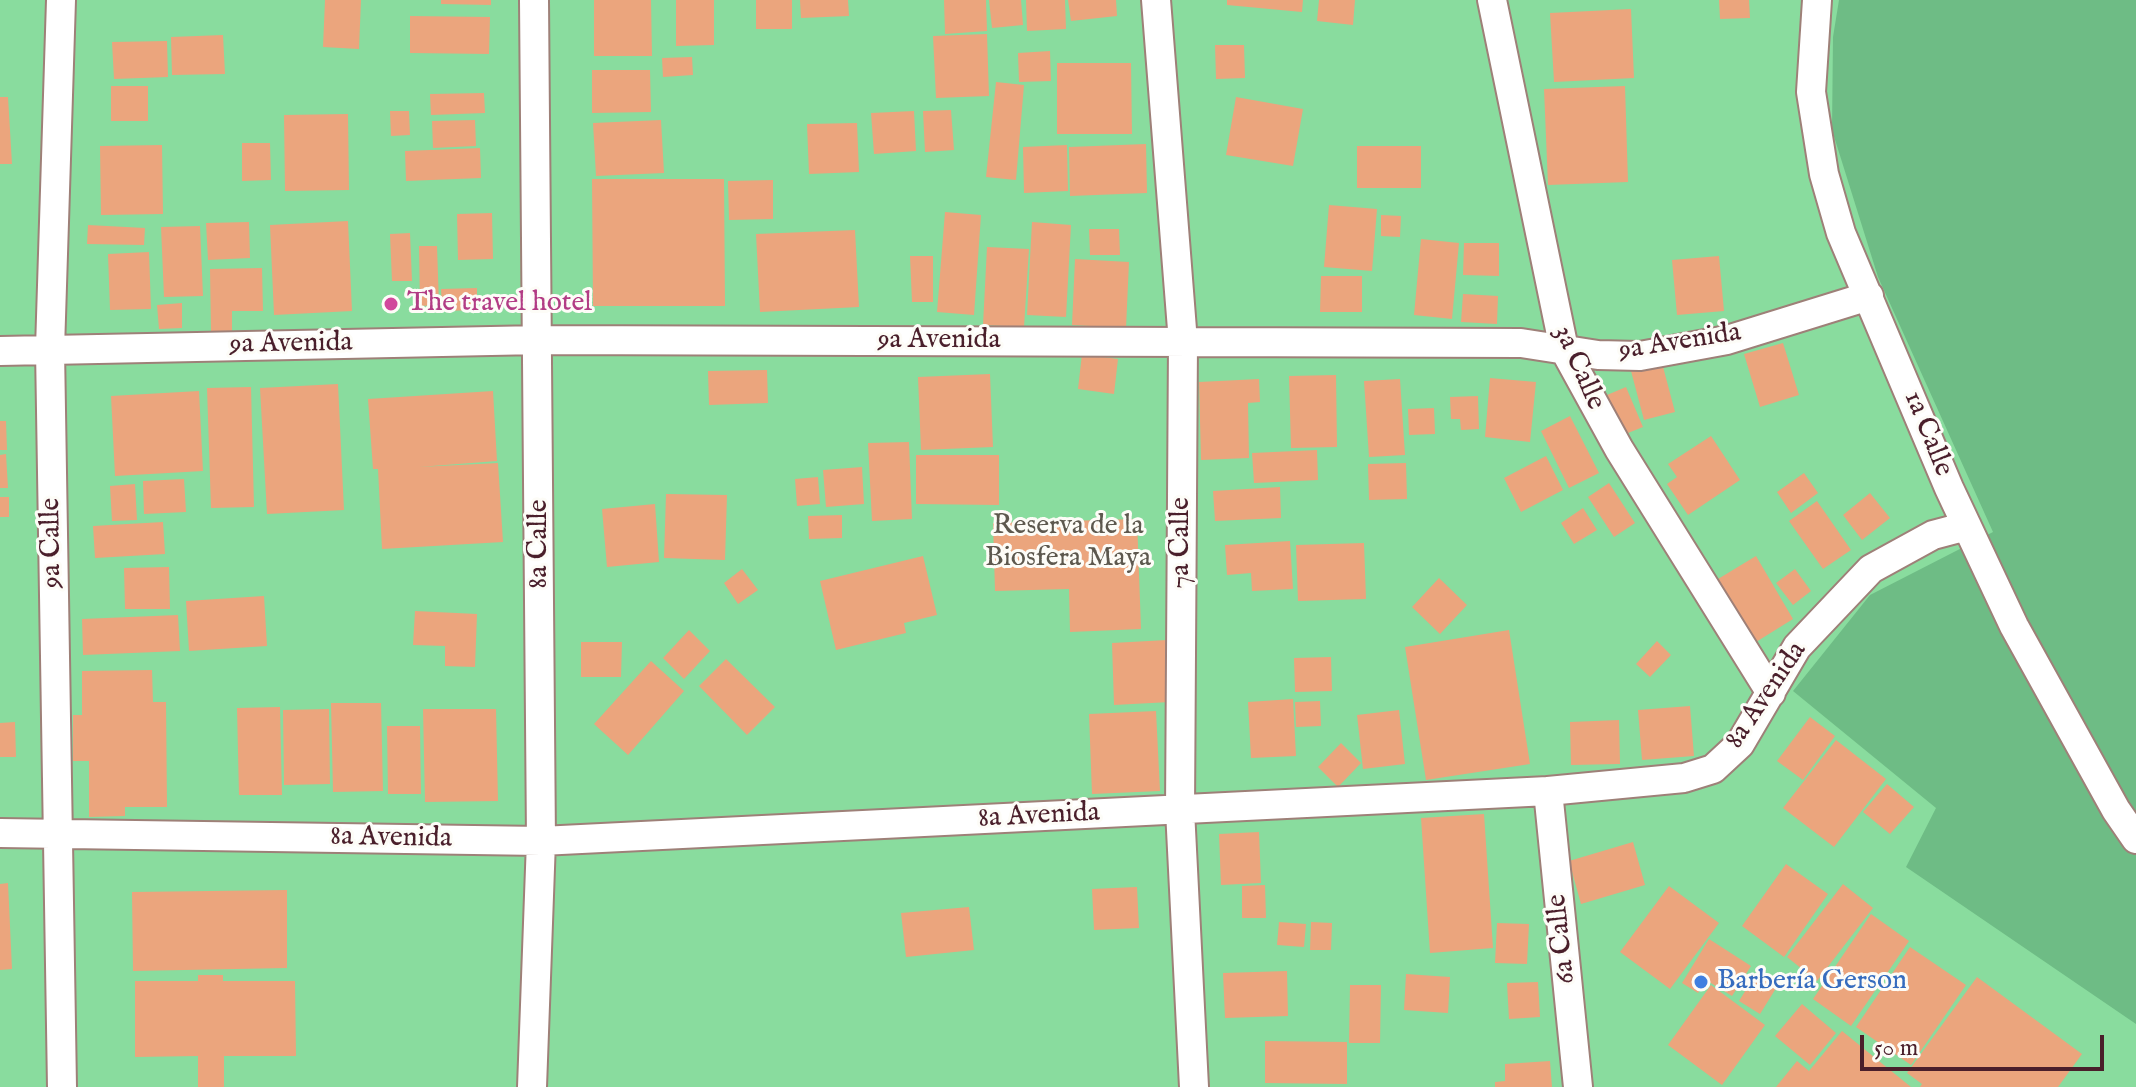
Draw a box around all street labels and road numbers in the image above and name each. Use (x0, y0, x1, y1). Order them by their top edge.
street label: 9a Avenida (1617, 317, 1743, 369)
street label: 3a Calle (1545, 321, 1611, 415)
street label: 9a Avenida (877, 324, 1001, 358)
street label: 9a Avenida (229, 327, 353, 363)
street label: 1a Calle (1895, 387, 1959, 481)
street label: 9a Calle (35, 497, 71, 589)
street label: 7a Calle (1165, 497, 1199, 589)
street label: 8a Calle (523, 499, 557, 589)
street label: 8a Avenida (1719, 636, 1815, 756)
street label: 8a Avenida (977, 797, 1101, 837)
street label: 8a Avenida (330, 821, 452, 857)
street label: 6a Calle (1542, 892, 1584, 986)

